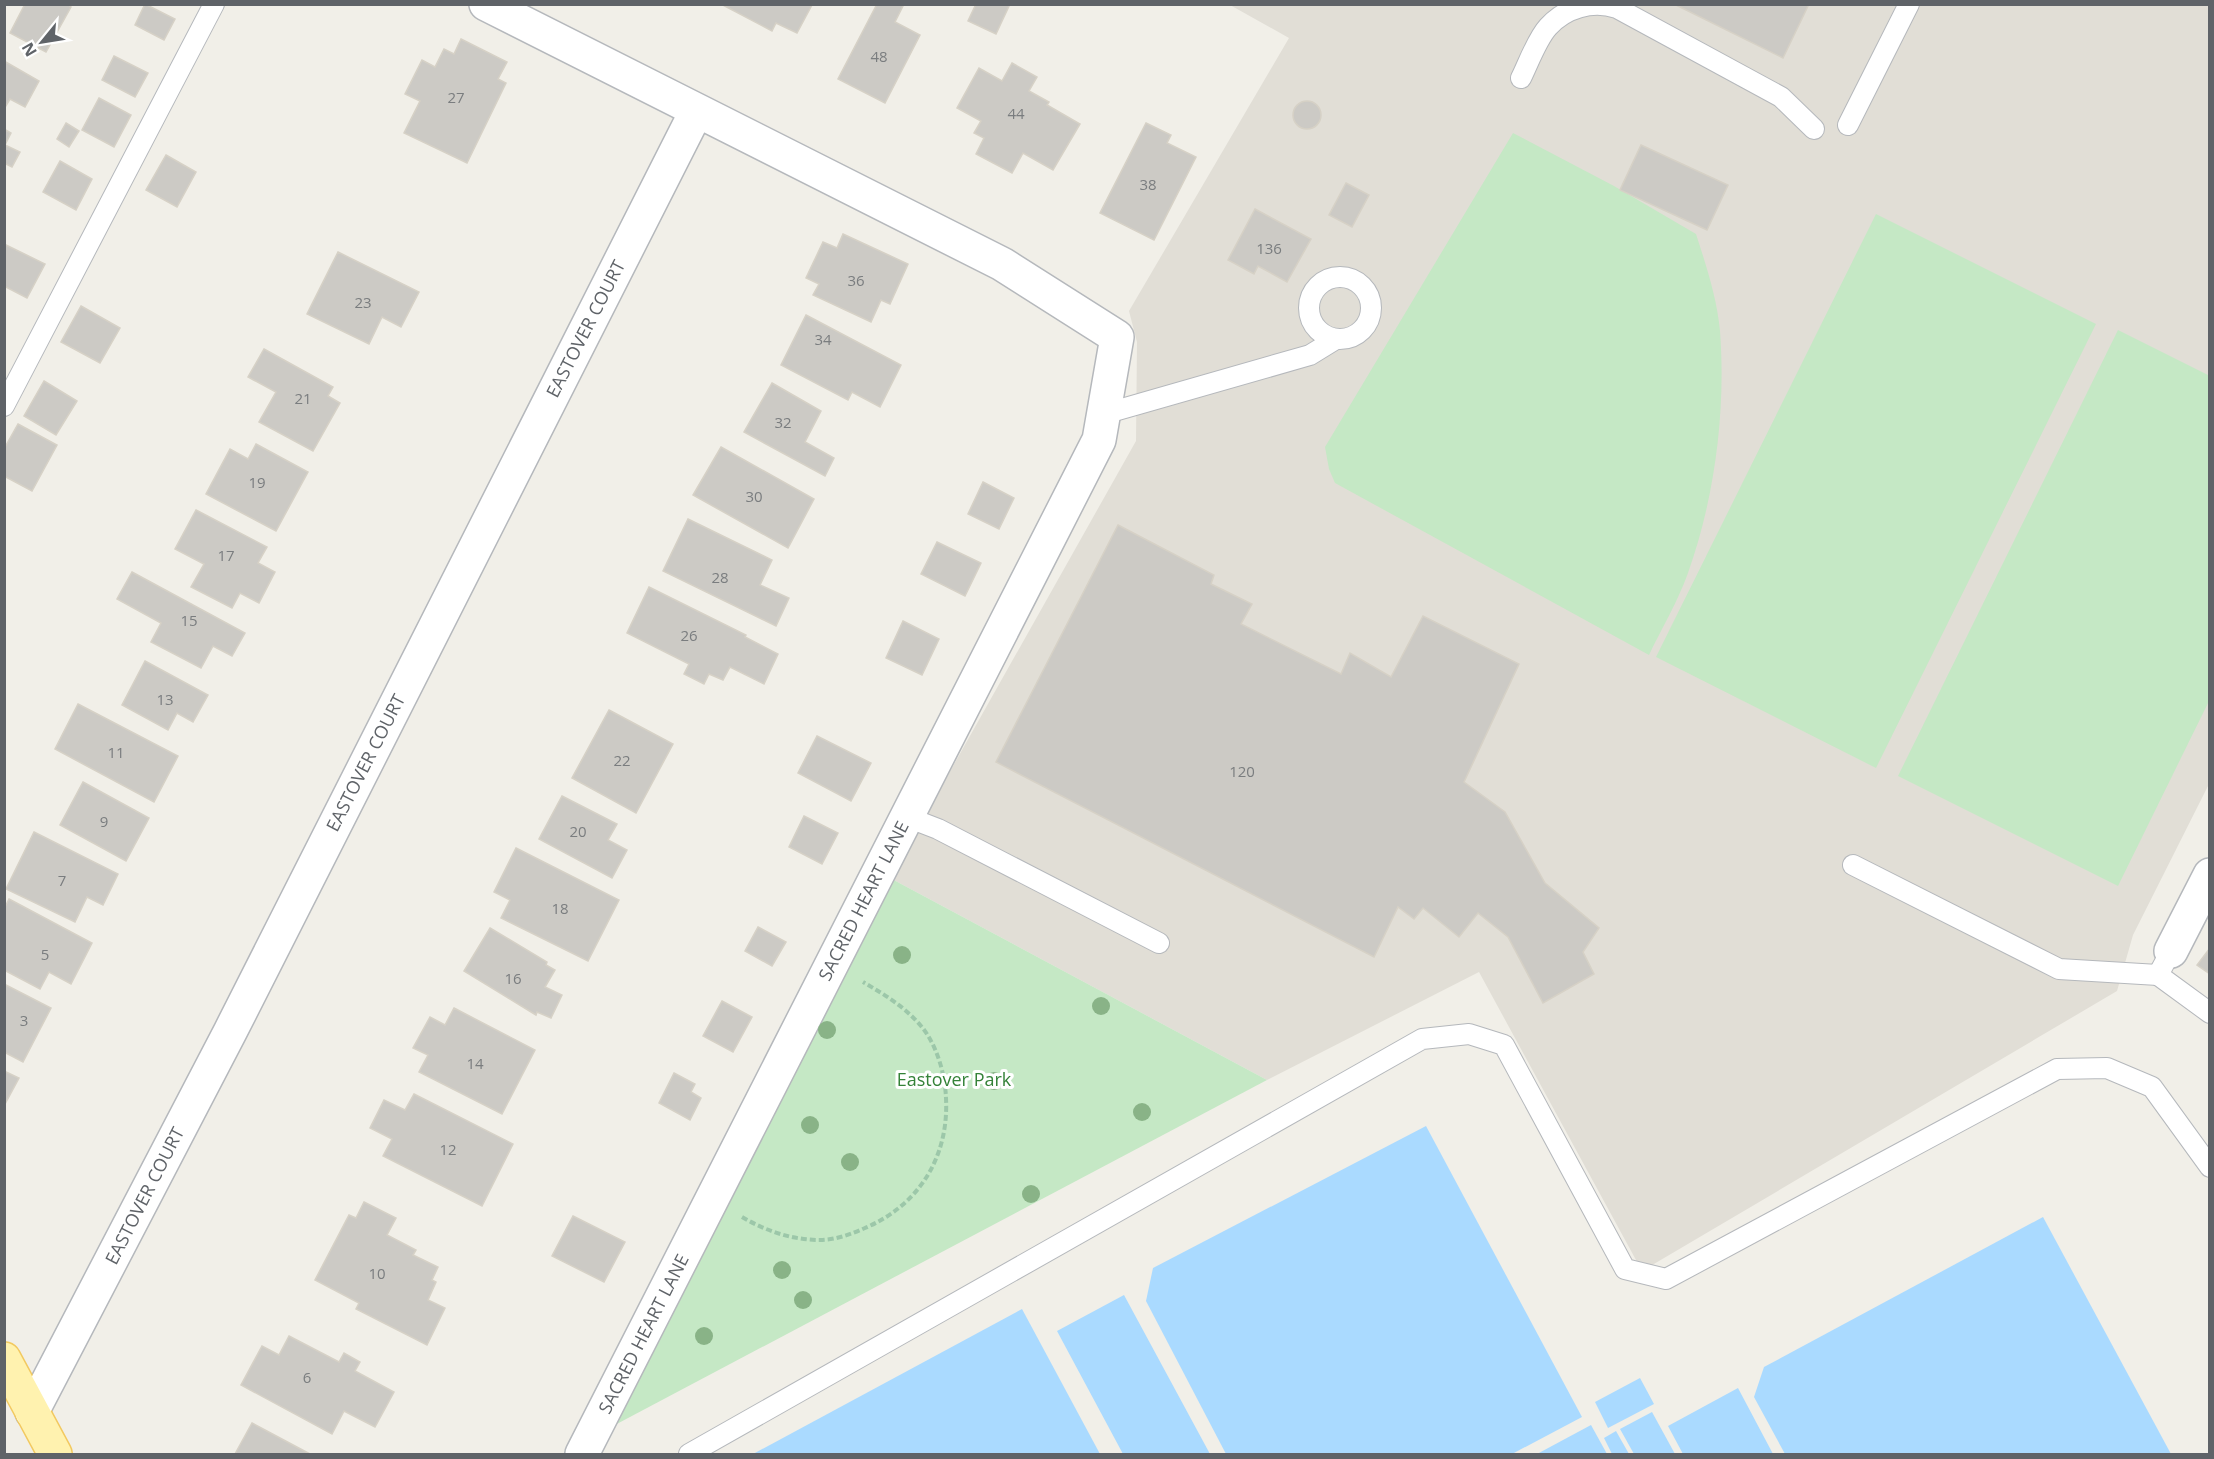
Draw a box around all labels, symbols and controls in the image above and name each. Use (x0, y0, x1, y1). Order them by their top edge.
north arrow (12, 12, 72, 72)
text: N (16, 38, 42, 61)
house number: 48 (870, 46, 888, 66)
house number: 27 (447, 87, 465, 107)
house number: 44 (1007, 103, 1025, 123)
house number: 38 (1139, 174, 1157, 194)
house number: 136 (1256, 238, 1282, 258)
street label: EASTOVER COURT (540, 256, 630, 401)
house number: 36 (847, 270, 865, 290)
house number: 23 (354, 292, 372, 312)
house number: 34 (814, 329, 832, 349)
house number: 21 (294, 388, 312, 408)
house number: 32 (774, 412, 792, 432)
house number: 19 (248, 472, 266, 492)
house number: 30 (745, 486, 763, 506)
house number: 17 (217, 545, 235, 565)
house number: 28 (711, 567, 729, 587)
house number: 15 (180, 610, 198, 630)
house number: 26 (680, 625, 698, 645)
house number: 13 (156, 689, 174, 709)
street label: EASTOVER COURT (320, 690, 410, 835)
house number: 11 (107, 742, 125, 762)
house number: 22 (613, 750, 631, 770)
house number: 120 (1229, 761, 1255, 781)
house number: 9 (100, 811, 108, 831)
street label: SACRED HEART LANE (812, 817, 914, 984)
house number: 20 (569, 821, 587, 841)
house number: 7 (58, 870, 66, 890)
house number: 18 (551, 898, 569, 918)
house number: 5 (41, 944, 49, 964)
house number: 16 (504, 968, 522, 988)
house number: 3 (20, 1010, 28, 1030)
house number: 14 (466, 1053, 484, 1073)
park label: Eastover Park (897, 1067, 1012, 1091)
street label: EASTOVER COURT (99, 1123, 189, 1268)
house number: 12 (439, 1139, 457, 1159)
street label: SACRED HEART LANE (592, 1250, 694, 1417)
house number: 10 (368, 1263, 386, 1283)
house number: 6 (303, 1367, 311, 1387)

